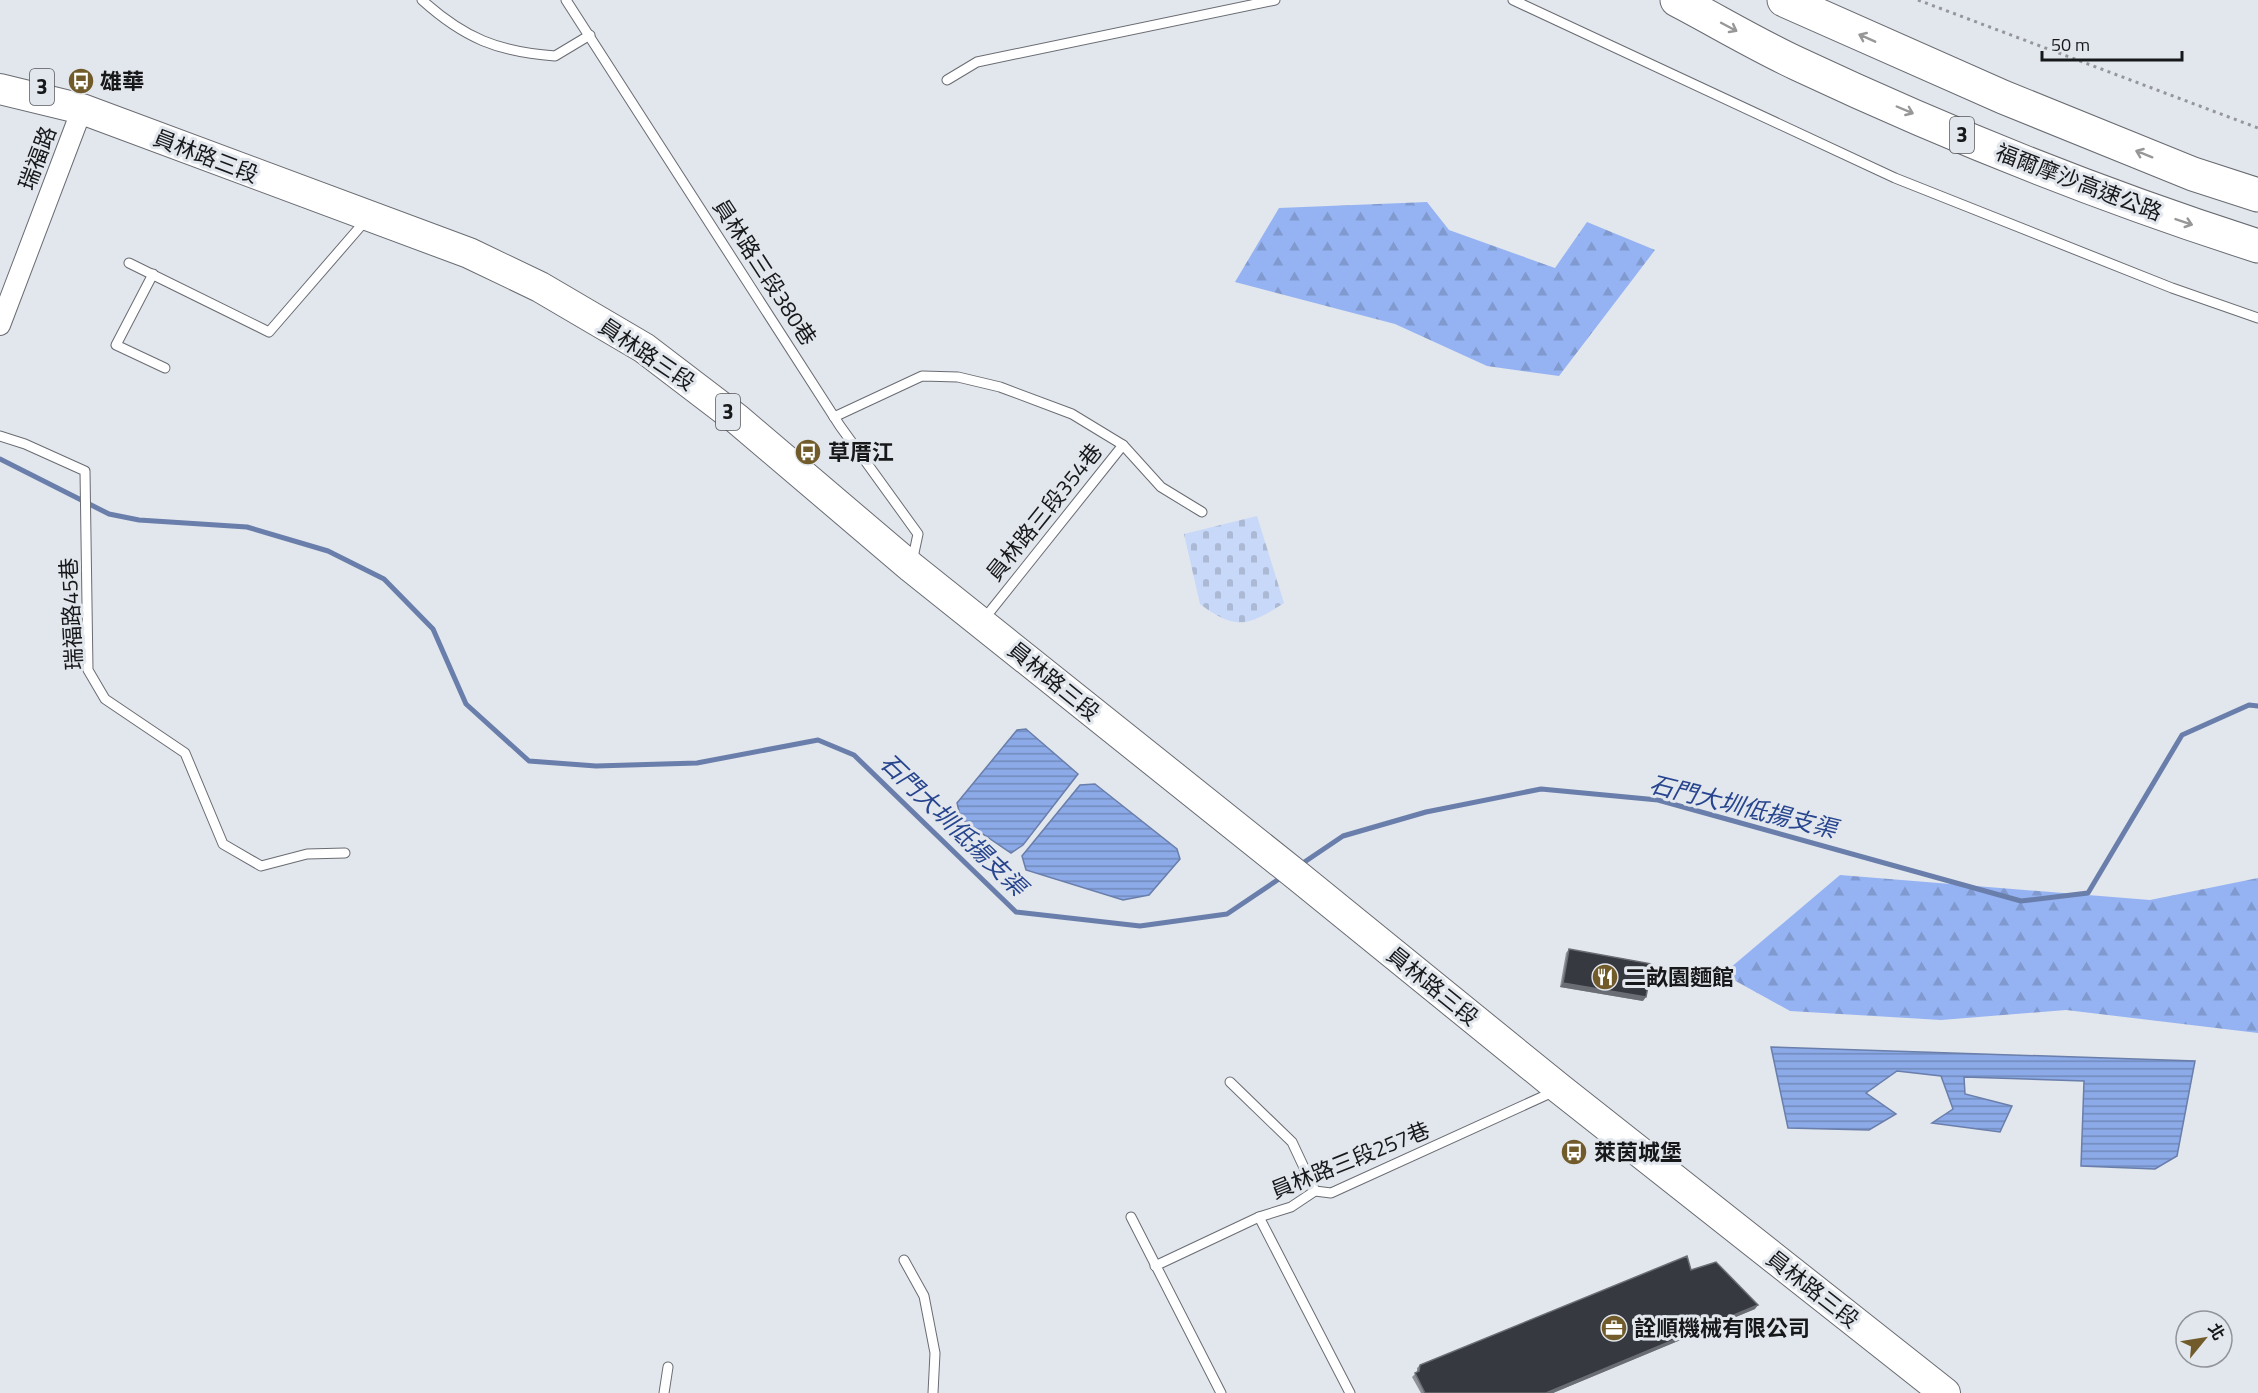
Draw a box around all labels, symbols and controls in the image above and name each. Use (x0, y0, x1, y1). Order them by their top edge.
one-way arrow (1720, 21, 1737, 33)
scale bar (2042, 24, 2182, 62)
text: 50 m (2051, 31, 2090, 58)
one-way arrow (1859, 32, 1877, 43)
place label: 雄華 (100, 64, 144, 98)
bus stop icon: 雄華 (66, 66, 96, 96)
road number: 3 (30, 69, 54, 105)
one-way arrow (1896, 105, 1914, 117)
road number: 3 (1950, 117, 1974, 153)
street label: 員林路三段 (149, 120, 263, 192)
street label: 瑞福路 (9, 121, 65, 195)
street label: 福爾摩沙高速公路 (1991, 135, 2167, 229)
one-way arrow (2135, 148, 2154, 159)
street label: 員林路三段380巷 (705, 192, 825, 352)
one-way arrow (2174, 218, 2192, 229)
street label: 員林路三段 (592, 309, 702, 399)
road number: 3 (716, 394, 740, 430)
place label: 草厝江 (828, 435, 894, 469)
street label: 員林路三段354巷 (978, 436, 1110, 588)
bus stop icon: 草厝江 (793, 437, 823, 467)
street label: 瑞福路45巷 (51, 557, 91, 671)
street label: 員林路三段 (1001, 633, 1107, 729)
water label: 石門大圳低揚支渠 (872, 745, 1037, 906)
water label: 石門大圳低揚支渠 (1646, 765, 1844, 847)
street label: 員林路三段 (1380, 938, 1486, 1034)
place label: 二畝園麵館 (1624, 960, 1734, 994)
restaurant icon: 二畝園麵館 (1590, 962, 1620, 992)
street label: 員林路三段257巷 (1265, 1113, 1435, 1207)
place label: 萊茵城堡 (1594, 1135, 1682, 1169)
bus stop icon: 萊茵城堡 (1559, 1137, 1589, 1167)
street label: 員林路三段 (1759, 1242, 1867, 1336)
north arrow (2174, 1309, 2234, 1369)
place label: 詮順機械有限公司 (1634, 1311, 1810, 1345)
office icon: 詮順機械有限公司 (1599, 1313, 1629, 1343)
text: 北 (2203, 1319, 2231, 1344)

